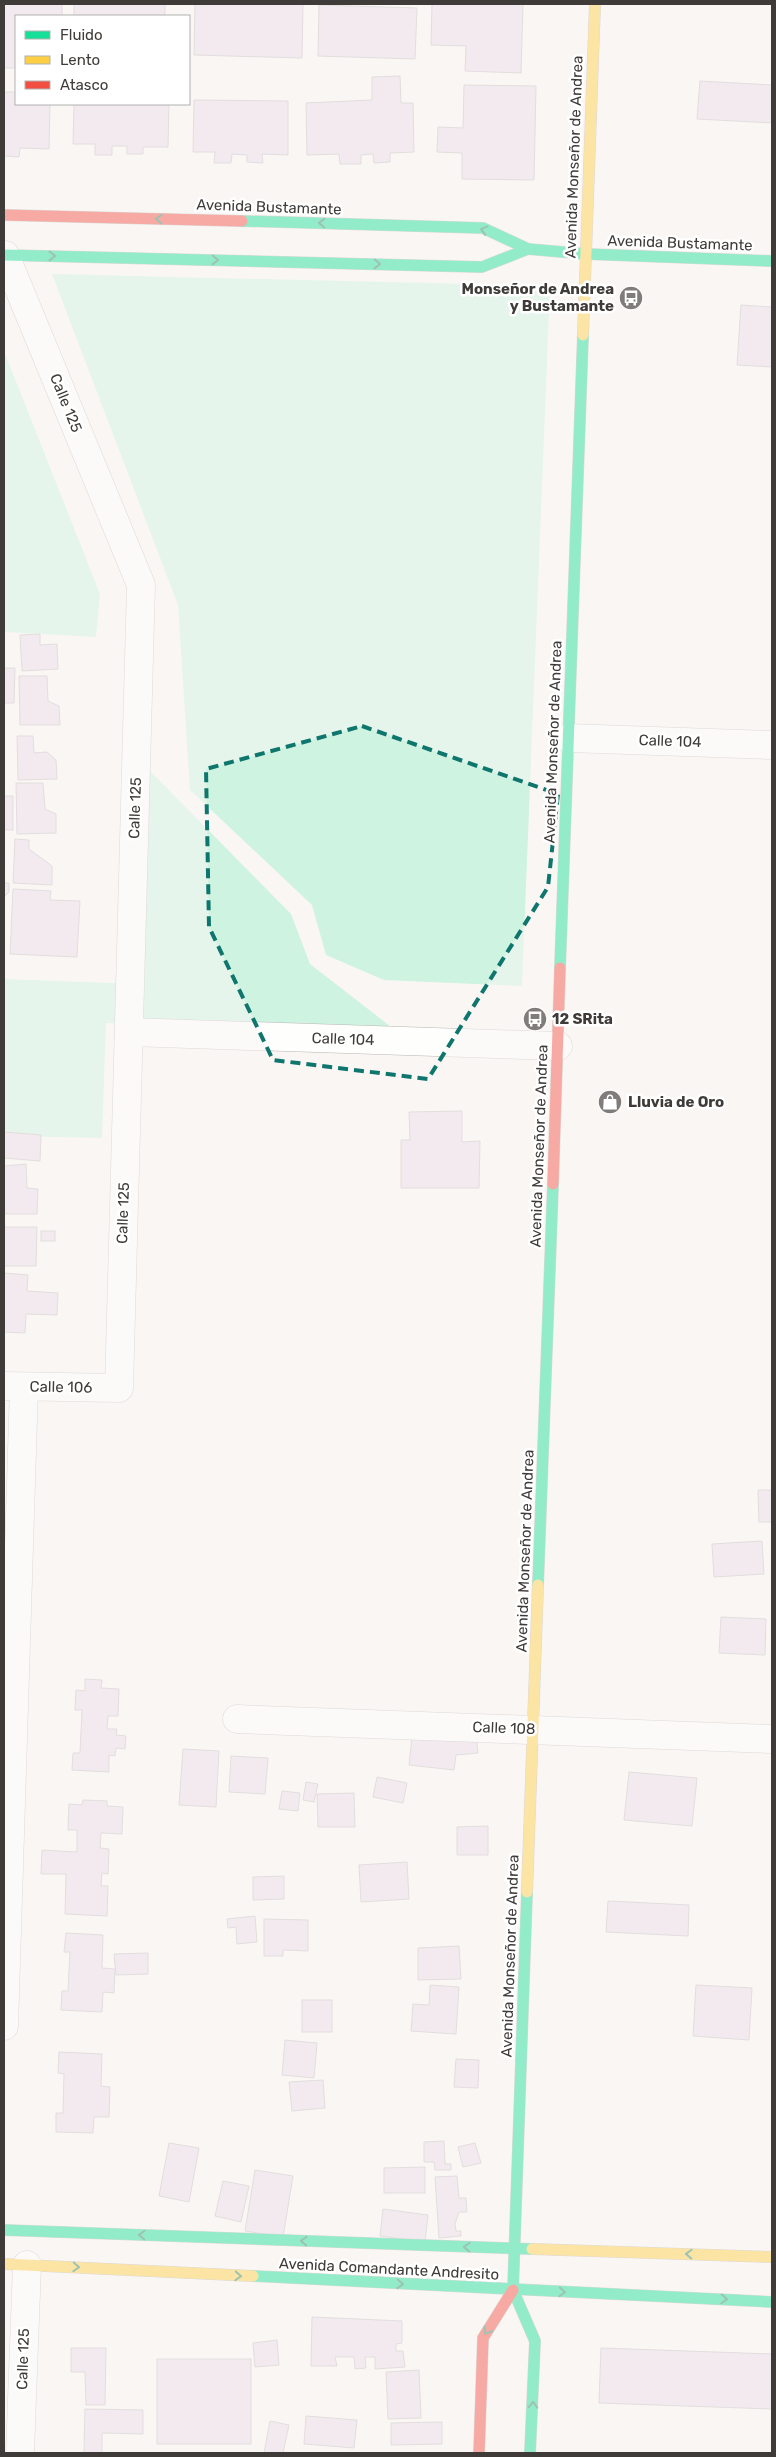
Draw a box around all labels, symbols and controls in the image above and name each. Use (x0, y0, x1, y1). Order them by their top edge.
legend (15, 15, 190, 105)
text: Fluido (60, 26, 103, 44)
text: Lento (60, 51, 100, 69)
street label: Avenida Monseñor de Andrea (561, 55, 587, 259)
text: Atasco (60, 76, 108, 94)
street label: Avenida Bustamante (196, 195, 342, 219)
one-way arrow (155, 214, 162, 224)
one-way arrow (317, 218, 325, 229)
one-way arrow (479, 225, 488, 236)
street label: Avenida Bustamante (607, 231, 753, 255)
one-way arrow (49, 251, 57, 261)
one-way arrow (212, 255, 219, 265)
one-way arrow (374, 259, 382, 270)
place label: Monseñor de Andrea y Bustamante (461, 280, 614, 315)
bus stop icon: Monseñor de Andrea y Bustamante (618, 285, 644, 311)
street label: Calle 125 (46, 371, 86, 435)
street label: Avenida Monseñor de Andrea (540, 640, 566, 844)
street label: Calle 104 (638, 731, 702, 751)
street label: Calle 125 (125, 777, 145, 839)
bus stop icon: 12 SRita (522, 1006, 548, 1032)
place label: 12 SRita (552, 1010, 613, 1028)
street label: Calle 104 (311, 1029, 375, 1049)
street label: Avenida Monseñor de Andrea (526, 1044, 552, 1248)
shop icon: Lluvia de Oro (597, 1089, 623, 1115)
place label: Lluvia de Oro (628, 1093, 724, 1111)
street label: Calle 125 (113, 1182, 133, 1244)
street label: Calle 106 (30, 1377, 92, 1397)
street label: Avenida Monseñor de Andrea (512, 1449, 538, 1653)
street label: Calle 108 (472, 1718, 536, 1738)
street label: Avenida Monseñor de Andrea (497, 1854, 523, 2058)
one-way arrow (138, 2230, 146, 2240)
one-way arrow (300, 2235, 308, 2246)
one-way arrow (463, 2241, 471, 2252)
one-way arrow (684, 2249, 692, 2259)
street label: Avenida Comandante Andresito (278, 2254, 500, 2284)
one-way arrow (72, 2262, 80, 2273)
one-way arrow (234, 2270, 242, 2281)
one-way arrow (396, 2279, 404, 2290)
one-way arrow (558, 2287, 566, 2298)
one-way arrow (721, 2294, 729, 2305)
one-way arrow (484, 2326, 494, 2335)
street label: Calle 125 (13, 2328, 33, 2390)
one-way arrow (527, 2400, 538, 2408)

